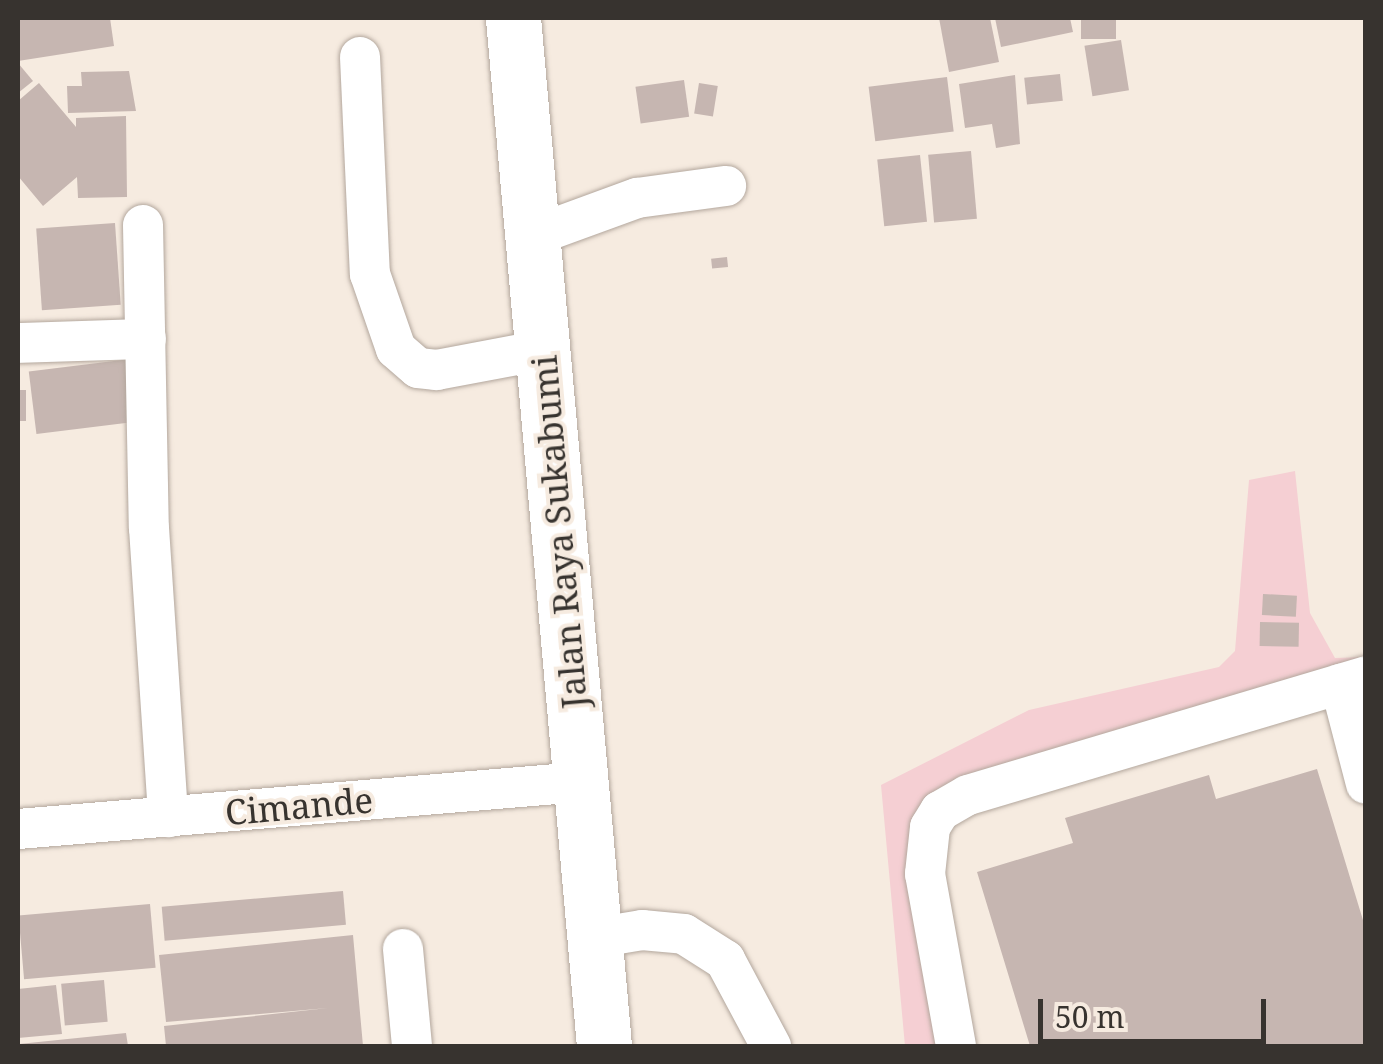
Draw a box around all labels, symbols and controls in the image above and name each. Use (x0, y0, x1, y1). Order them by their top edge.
street label: Jalan Raya Sukabumi (523, 354, 595, 710)
street label: Cimande (223, 779, 375, 833)
scale bar (1043, 979, 1270, 1041)
text: 50 m (1055, 996, 1125, 1037)

